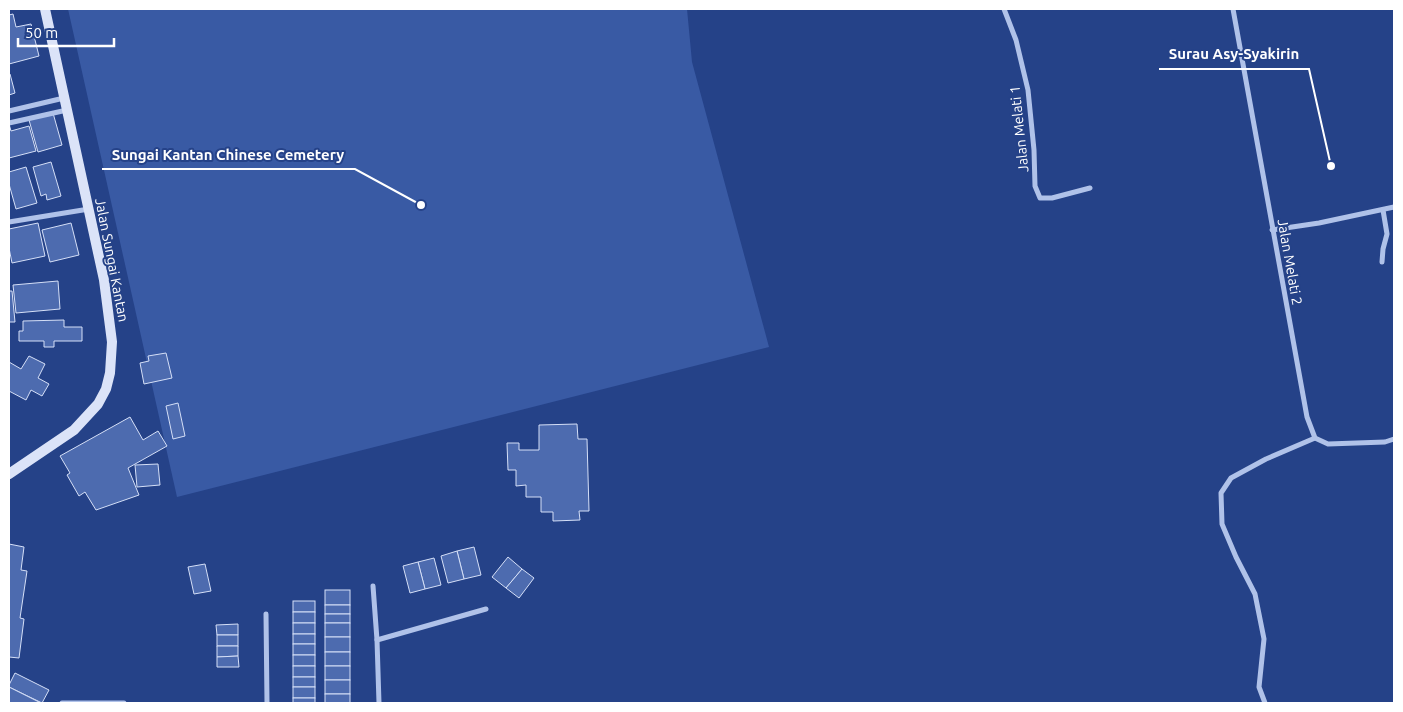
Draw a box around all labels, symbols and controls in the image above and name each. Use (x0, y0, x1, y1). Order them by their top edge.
scale bar (18, 15, 114, 47)
text: 50 m (25, 24, 58, 41)
callout: Surau Asy-Syakirin (1159, 39, 1309, 69)
text: Surau Asy-Syakirin (1169, 45, 1299, 62)
street label: Jalan Melati 1 (1006, 85, 1032, 173)
callout: Sungai Kantan Chinese Cemetery (102, 139, 355, 169)
text: Sungai Kantan Chinese Cemetery (112, 146, 344, 163)
street label: Jalan Sungai Kantan (92, 197, 132, 323)
street label: Jalan Melati 2 (1275, 218, 1305, 306)

